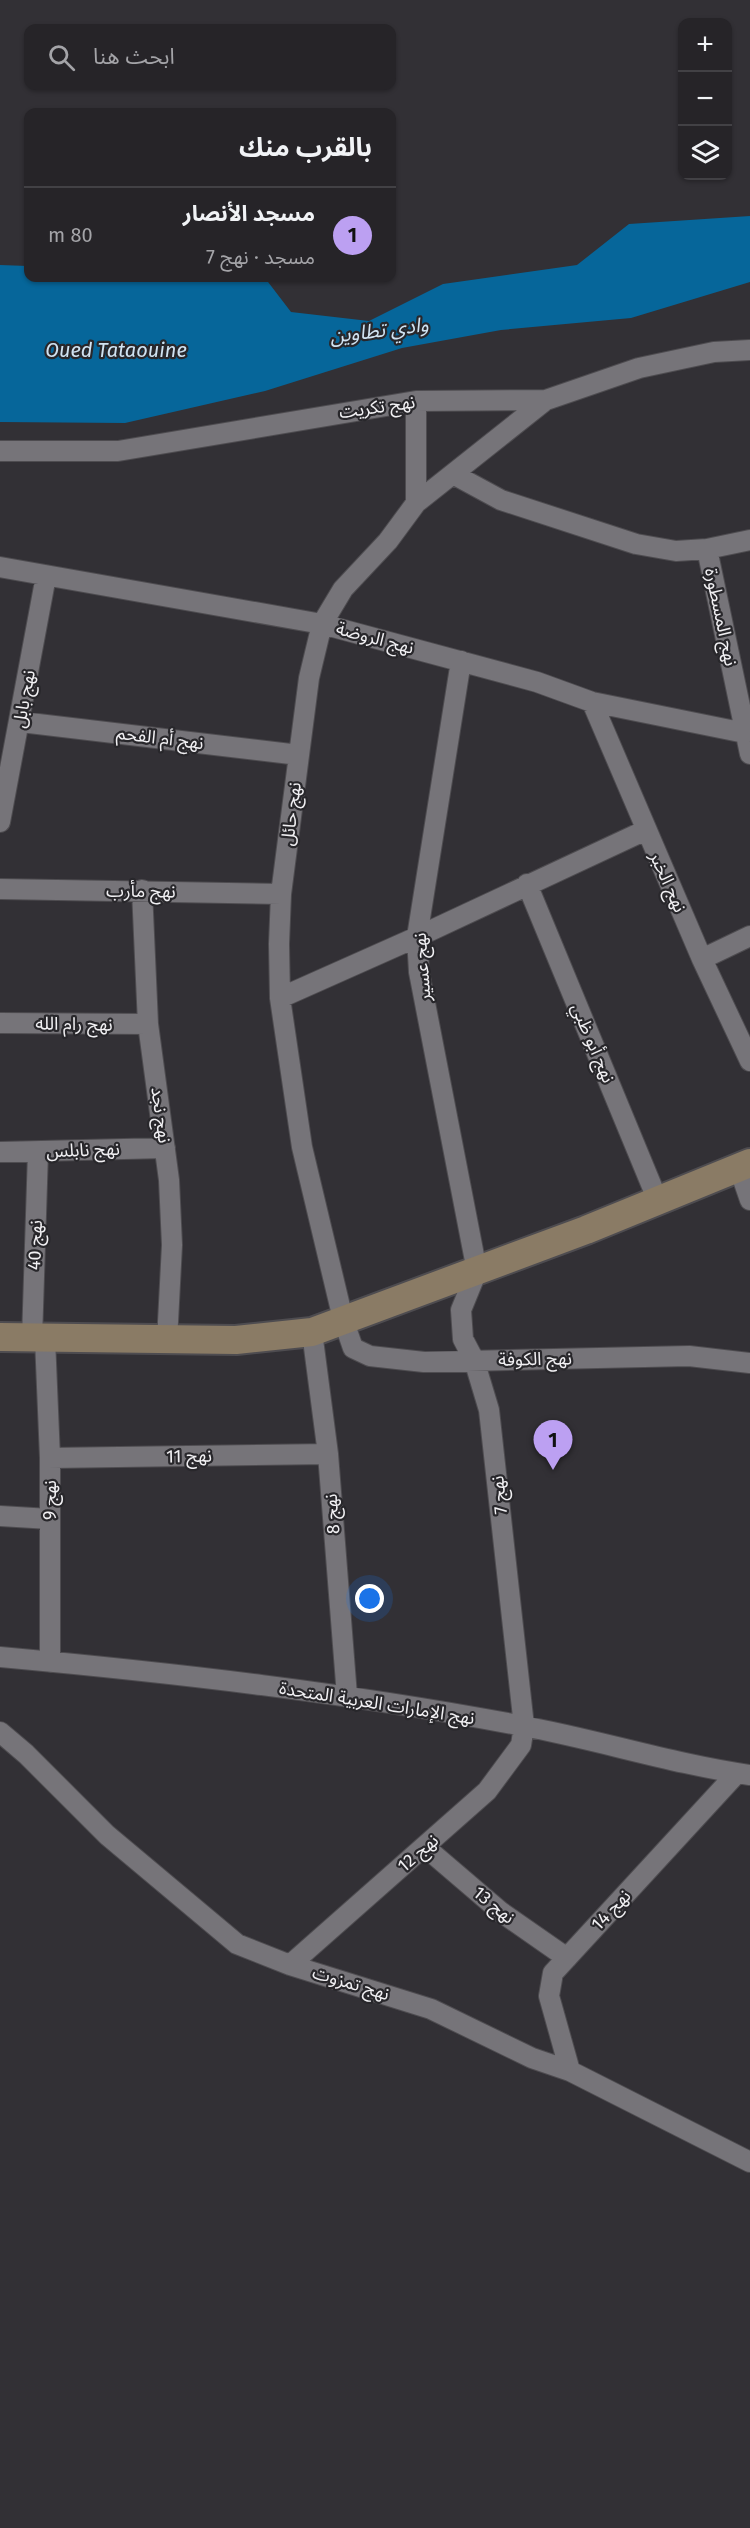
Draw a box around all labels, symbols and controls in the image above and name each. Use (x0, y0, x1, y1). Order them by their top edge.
map controls (678, 18, 732, 180)
button: + (678, 18, 732, 72)
search box (24, 24, 396, 90)
icon: search (45, 41, 78, 74)
text: ابحث هنا (93, 43, 175, 70)
button: − (678, 72, 732, 126)
button: layers (678, 126, 732, 180)
text: بالقرب منك (239, 132, 372, 163)
text: مسجد الأنصار (183, 200, 315, 227)
text: 80 m (48, 223, 93, 247)
text: 1 (348, 223, 357, 247)
text: مسجد · نهج 7 (206, 245, 315, 269)
water label: وادي تطاوين (328, 312, 430, 352)
water label: Oued Tataouine (45, 338, 187, 362)
street label: نهج تكريت (338, 391, 417, 425)
street label: نهج المسطورة (698, 566, 742, 668)
street label: نهج الروضة (333, 617, 416, 661)
street label: نهج بابل (8, 668, 42, 730)
street label: نهج أم الفحم (115, 721, 205, 757)
street label: نهج حائل (276, 781, 308, 847)
street label: نهج الخبر (643, 847, 691, 917)
street label: نهج مأرب (106, 879, 176, 905)
street label: نهج عسير (409, 932, 437, 1003)
street label: نهج أبو ظبي (564, 1000, 620, 1087)
street label: نهج رام الله (35, 1012, 113, 1039)
street label: نهج نجد (144, 1086, 176, 1145)
street label: نهج نابلس (46, 1138, 120, 1164)
street label: نهج 40 (23, 1220, 49, 1270)
street label: نهج الكوفة (498, 1347, 572, 1373)
pin: 1 (534, 1420, 572, 1470)
street label: نهج 11 (166, 1445, 212, 1469)
street label: نهج 7 (486, 1475, 514, 1515)
street label: نهج 9 (39, 1480, 63, 1520)
street label: نهج 8 (320, 1493, 346, 1535)
your location (355, 1584, 384, 1613)
street label: نهج الإمارات العربية المتحدة (277, 1677, 476, 1731)
street label: نهج 12 (393, 1829, 444, 1878)
street label: نهج 13 (467, 1882, 519, 1930)
street label: نهج 14 (587, 1885, 637, 1936)
street label: نهج تمزوت (309, 1961, 392, 2007)

